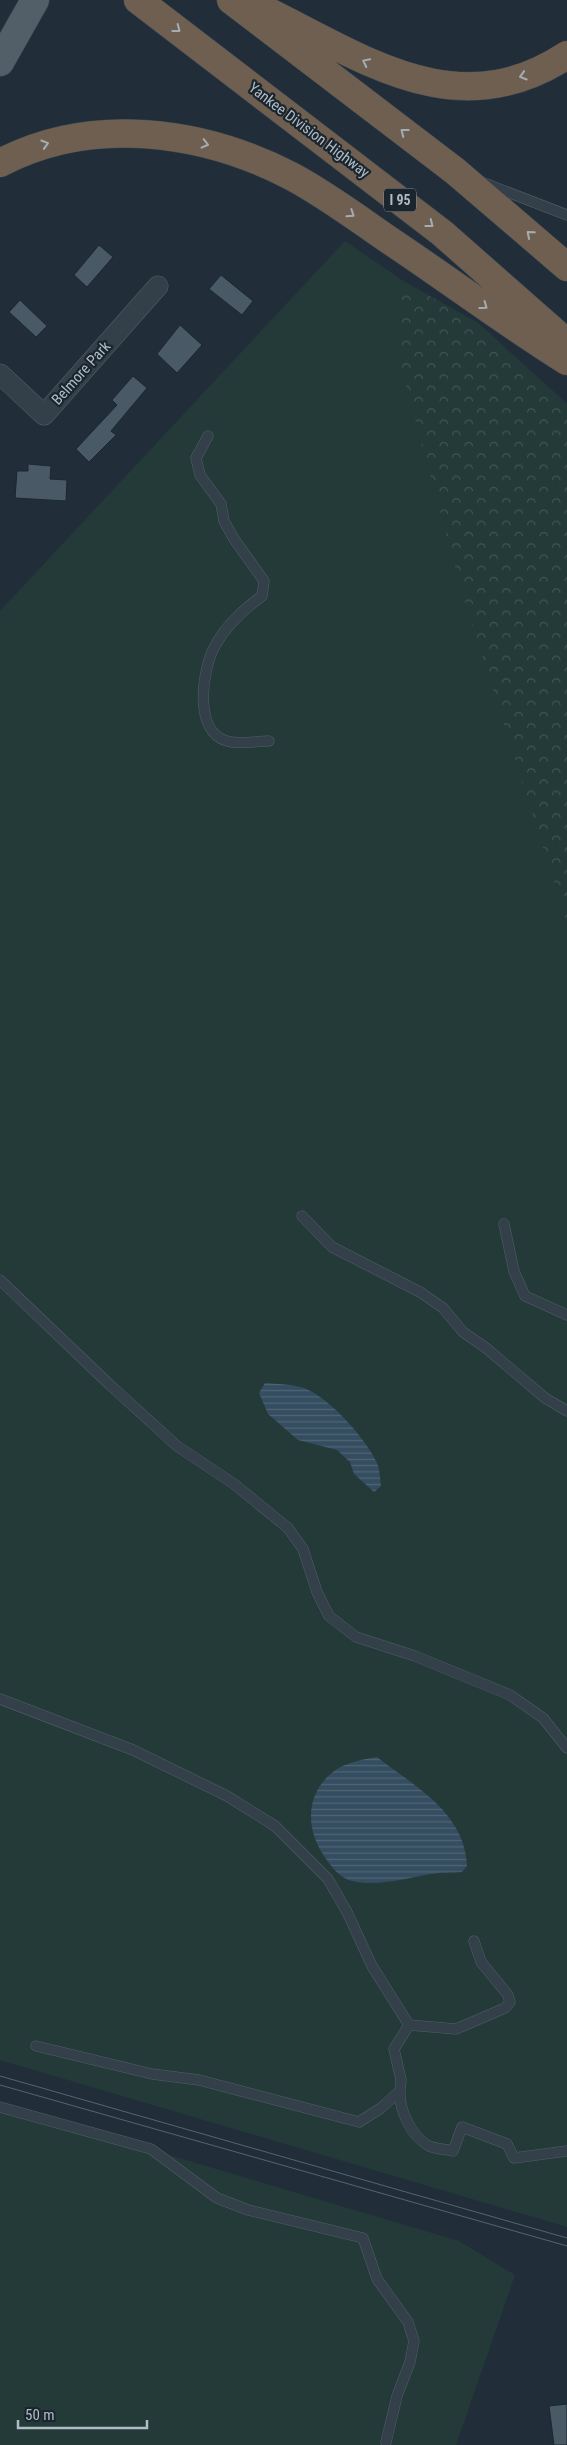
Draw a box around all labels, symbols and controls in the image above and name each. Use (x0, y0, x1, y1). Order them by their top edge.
one-way arrow (171, 24, 180, 32)
one-way arrow (362, 58, 371, 68)
one-way arrow (520, 71, 528, 81)
street label: Yankee Division Highway (245, 79, 373, 181)
one-way arrow (400, 129, 410, 138)
one-way arrow (201, 138, 210, 149)
one-way arrow (40, 140, 49, 150)
road number: I 95 (384, 188, 416, 212)
one-way arrow (345, 208, 354, 217)
one-way arrow (424, 218, 433, 227)
one-way arrow (527, 231, 536, 240)
one-way arrow (478, 301, 487, 309)
street label: Belmore Park (48, 337, 114, 408)
scale bar (18, 2398, 146, 2430)
text: 50 m (25, 2406, 55, 2424)

